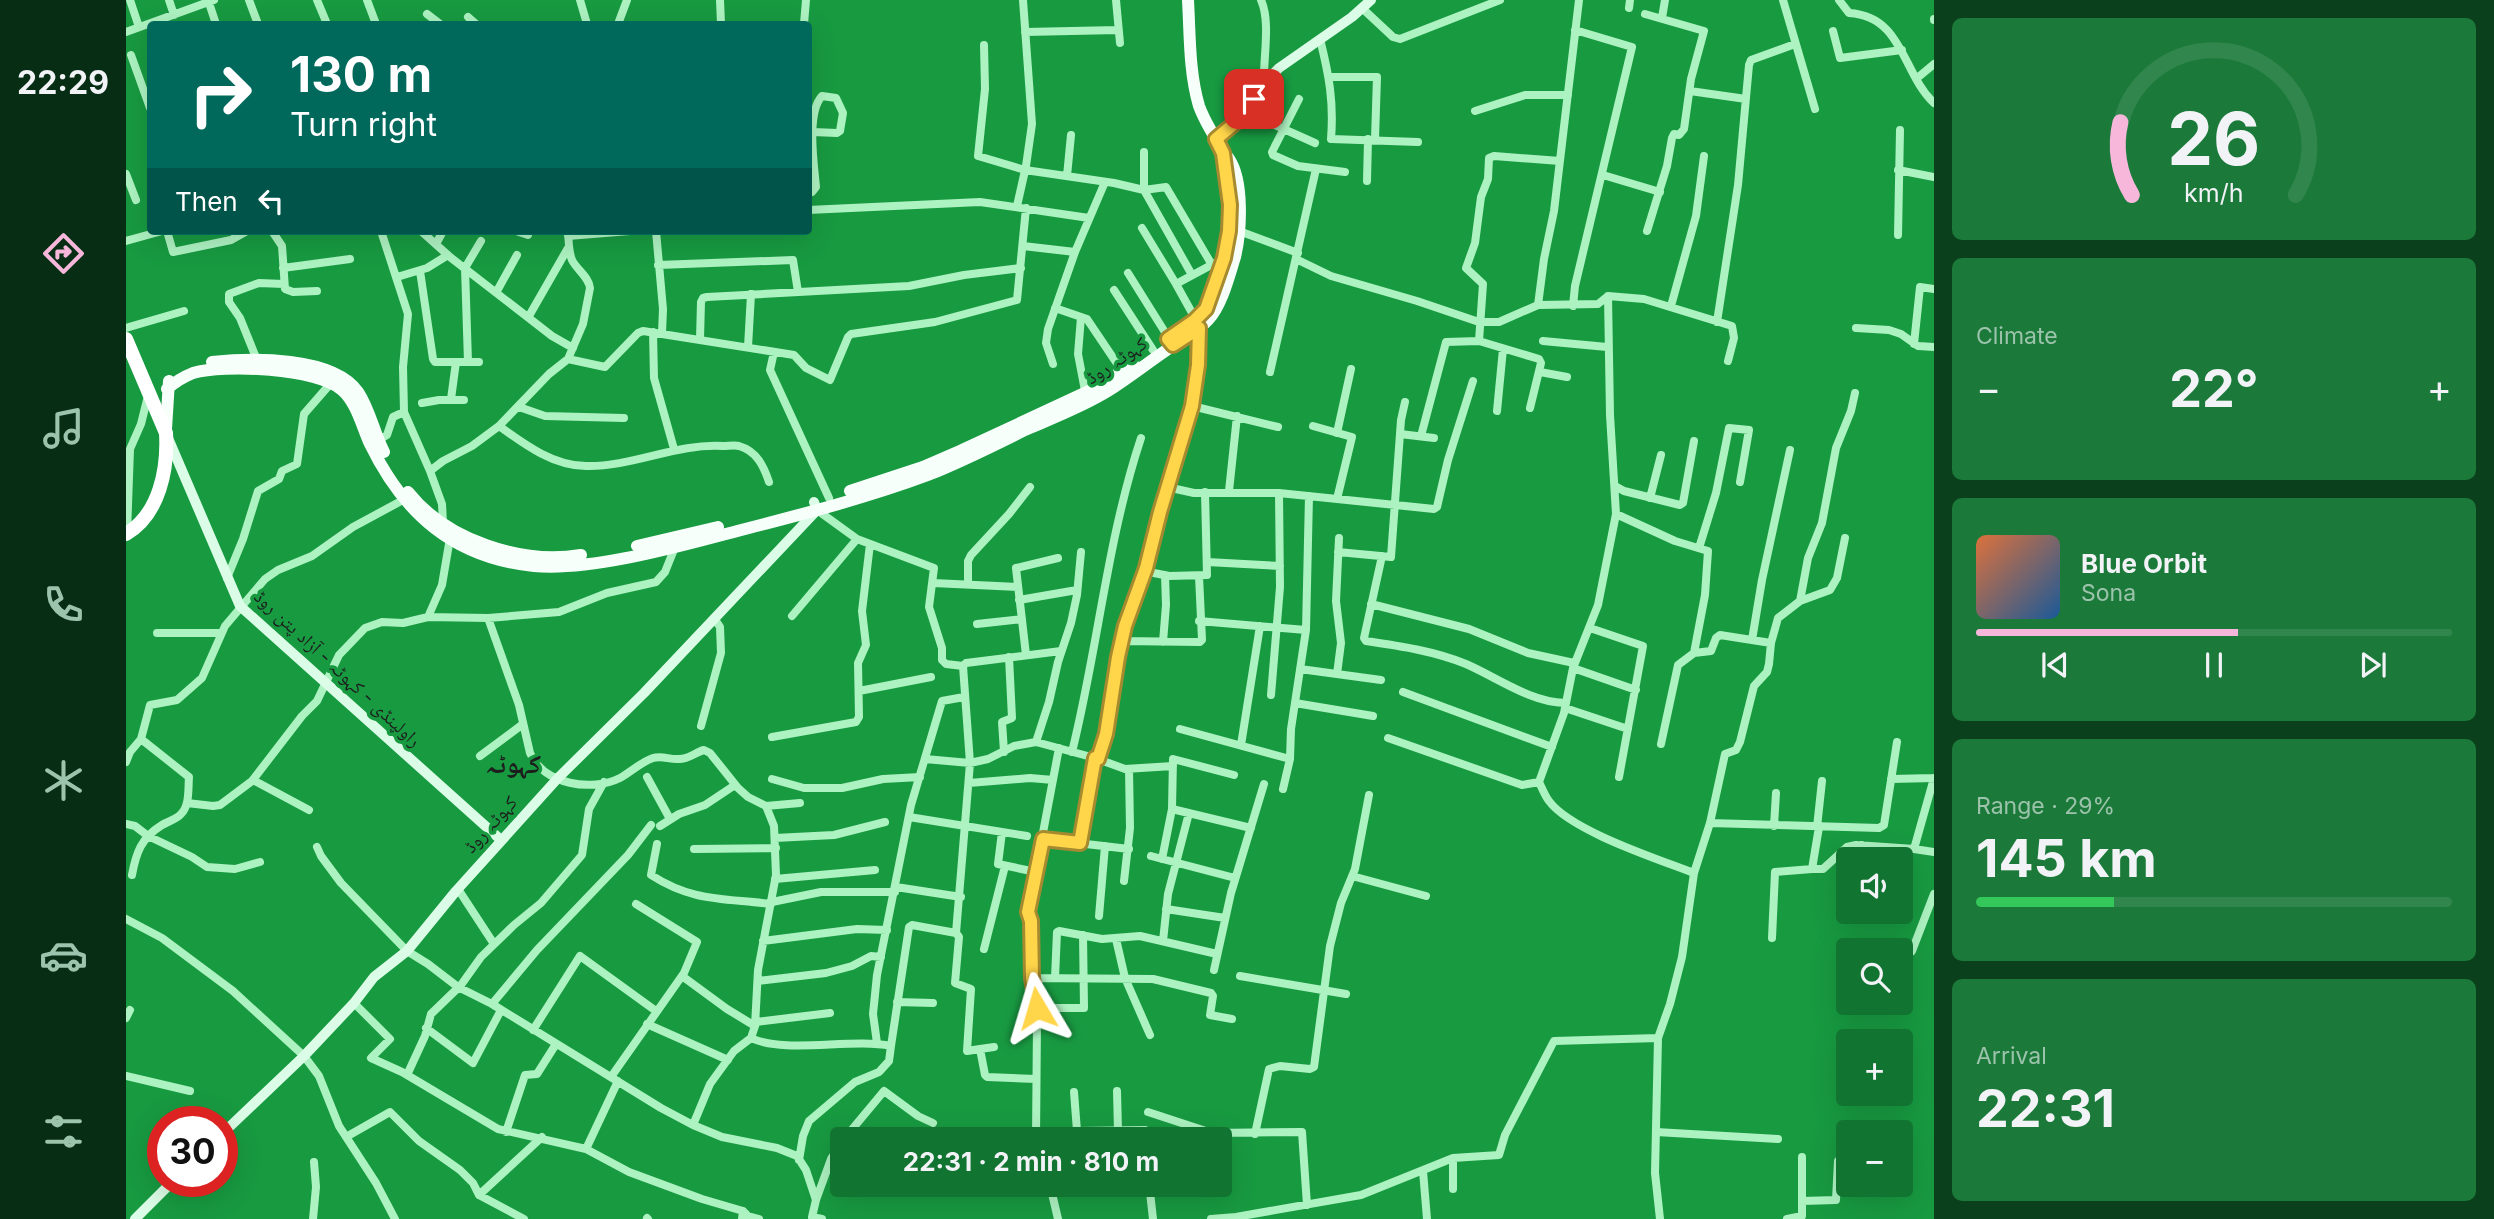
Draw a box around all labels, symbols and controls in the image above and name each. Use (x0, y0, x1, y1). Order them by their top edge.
text: 130 m (290, 45, 432, 104)
icon: right (175, 49, 266, 140)
text: 22:29 (17, 63, 109, 102)
pin (1224, 69, 1284, 129)
icon: arrive (1235, 80, 1273, 118)
text: 26 (2167, 94, 2261, 183)
text: Turn right (290, 105, 437, 144)
text: km/h (2184, 178, 2244, 208)
icon: left (252, 182, 290, 220)
text: Then (175, 186, 238, 217)
icon: directions (39, 229, 88, 278)
text: Climate (1976, 322, 2058, 350)
street label: کہوٹہ روڈ (1081, 332, 1151, 389)
text: 22° (2169, 357, 2259, 420)
text: − (1976, 365, 2001, 411)
text: + (2427, 365, 2452, 411)
icon: music (39, 404, 88, 453)
text: Blue Orbit (2081, 548, 2207, 579)
text: Sona (2081, 579, 2136, 607)
icon: phone (39, 580, 88, 629)
street label: راولپنڈی - کہوٹہ - آزاد پتن روڈ (249, 585, 426, 752)
icon: previous (2036, 646, 2074, 684)
icon: pause (2195, 646, 2233, 684)
icon: next (2354, 646, 2392, 684)
district label: کہوٹہ (485, 748, 541, 779)
icon: climate (39, 756, 88, 805)
street label: کہوٹہ روڈ (459, 791, 522, 858)
text: Range · 29% (1976, 792, 2115, 820)
text: 145 km (1976, 827, 2157, 890)
map controls (1836, 847, 1913, 1197)
button: sound (1836, 847, 1913, 924)
icon: car (39, 931, 88, 980)
button: search (1836, 938, 1913, 1015)
position arrow (1000, 971, 1074, 1045)
button: + (1836, 1029, 1913, 1106)
text: Arrival (1976, 1042, 2047, 1070)
text: 22:31 (1976, 1077, 2115, 1140)
speed limit sign: 30 (147, 1106, 238, 1197)
icon: filters (39, 1107, 88, 1156)
button: − (1836, 1120, 1913, 1197)
text: 22:31 · 2 min · 810 m (903, 1146, 1159, 1177)

